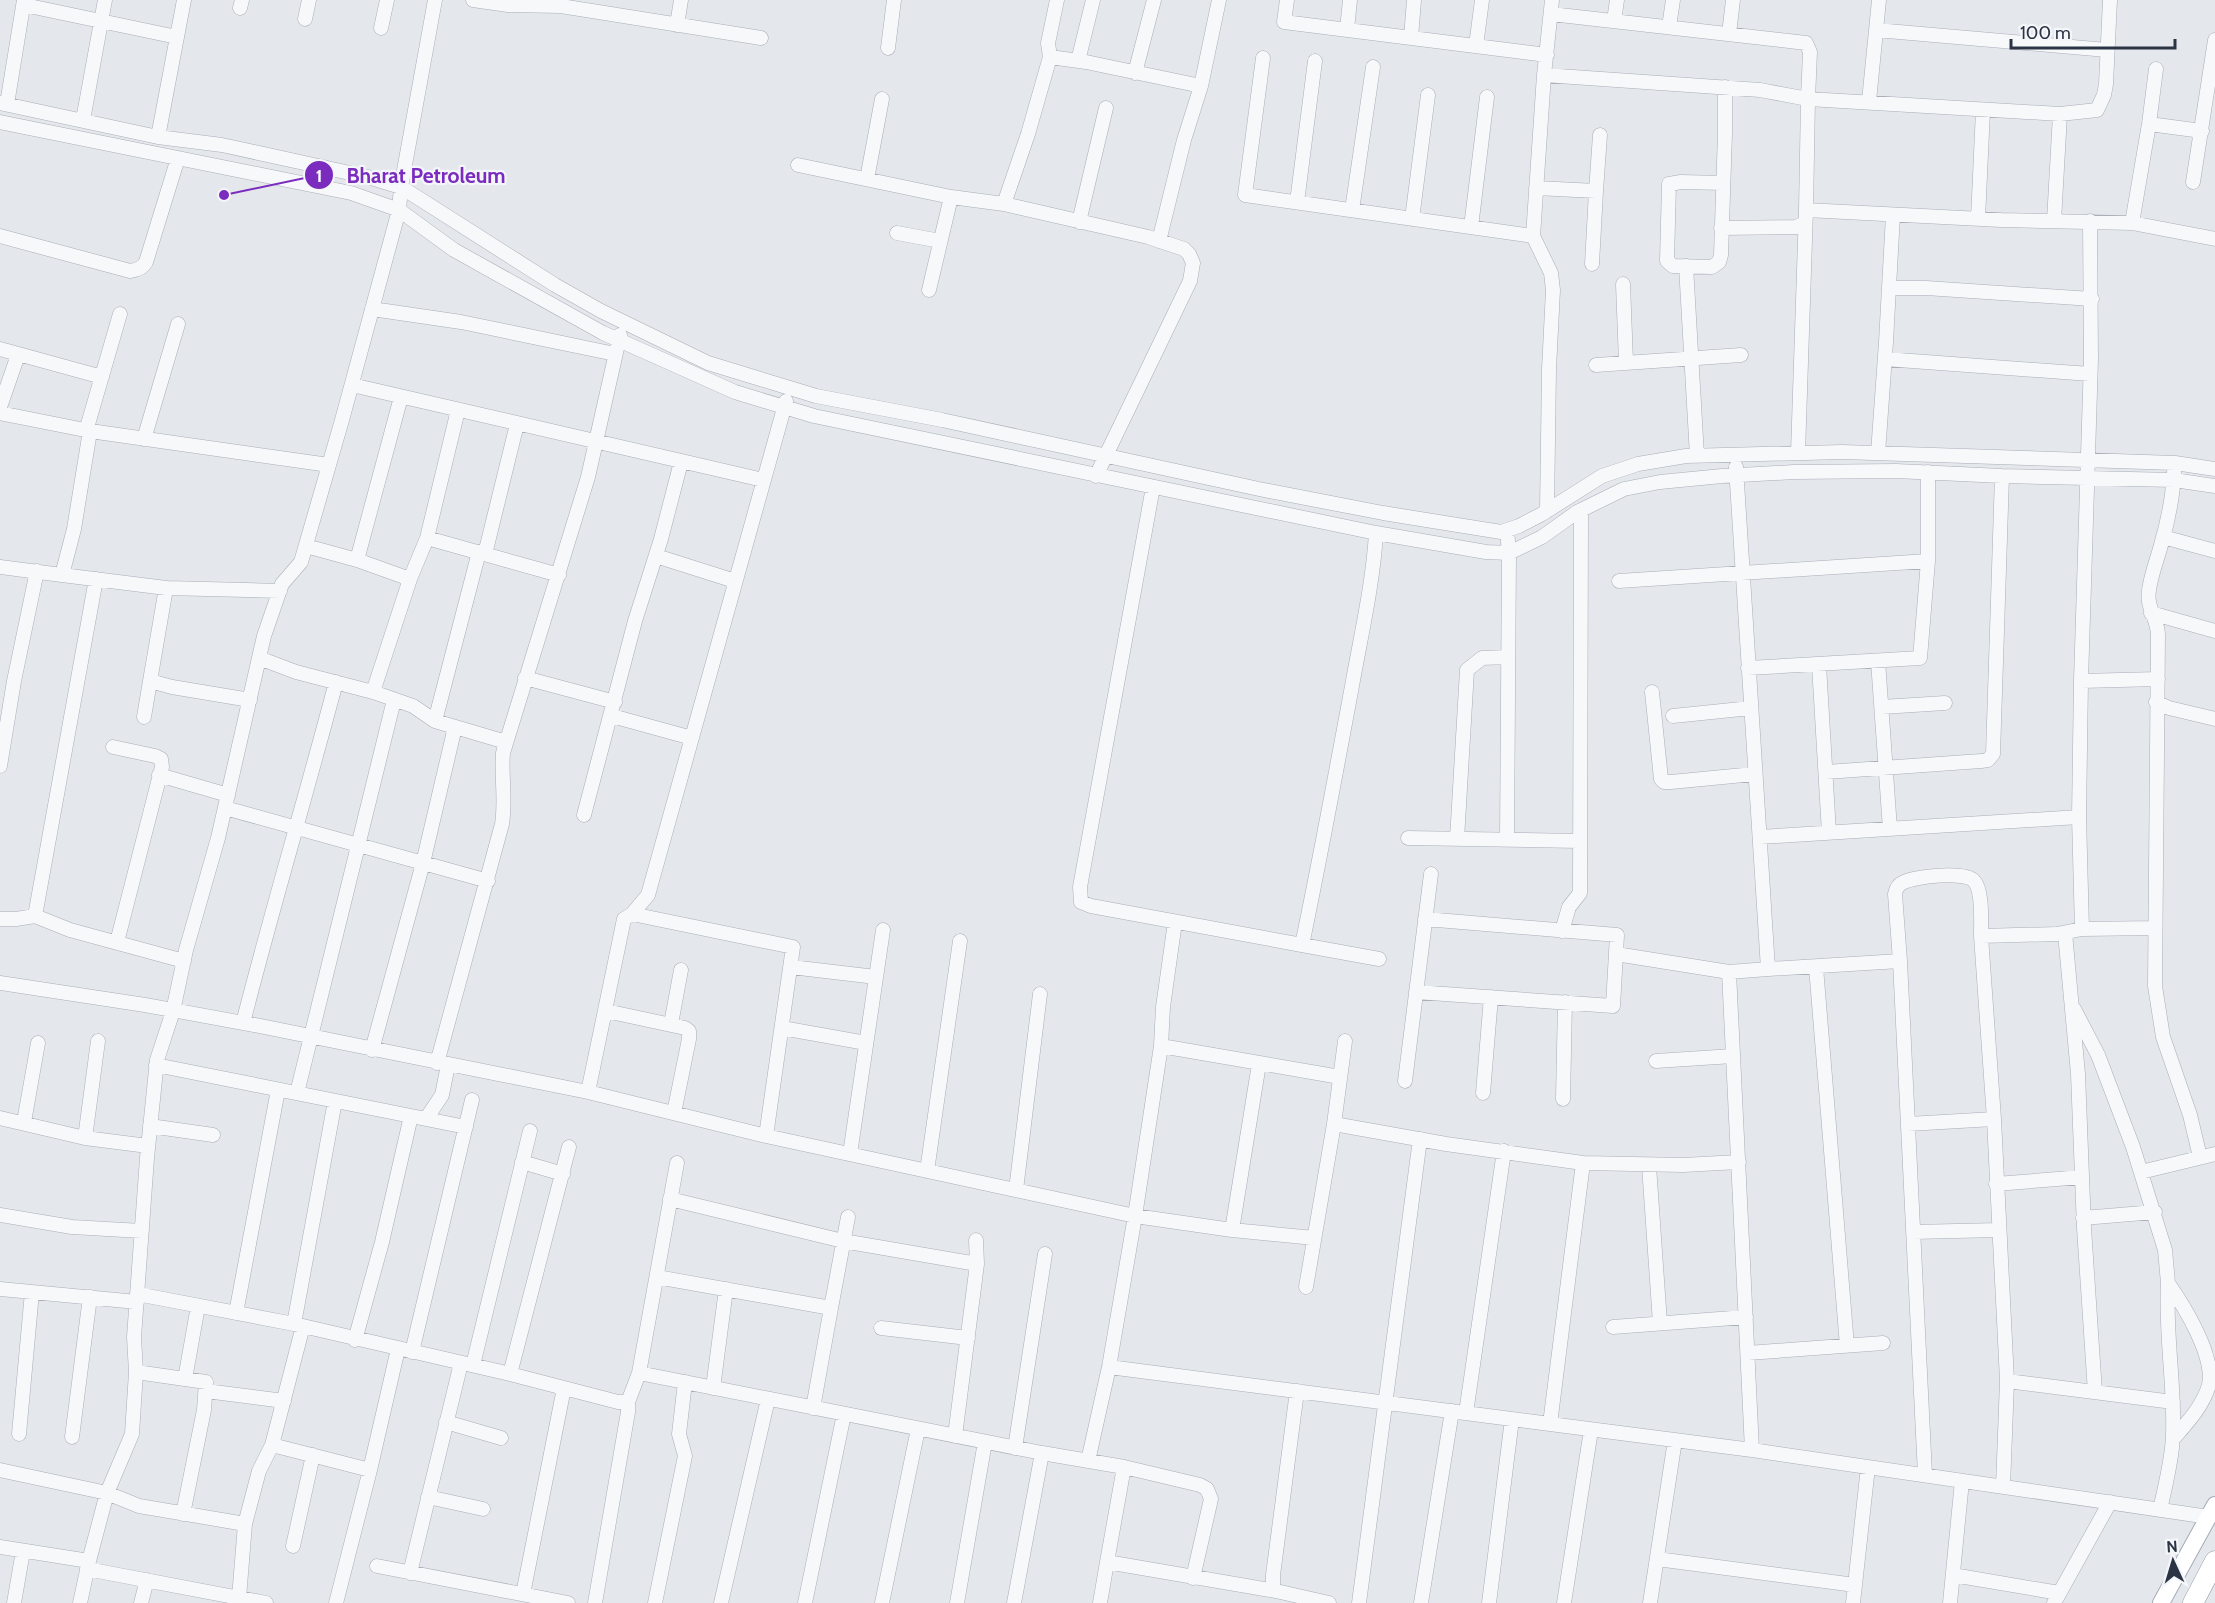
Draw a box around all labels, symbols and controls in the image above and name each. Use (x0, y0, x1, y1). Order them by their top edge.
scale bar (2011, 12, 2174, 50)
text: 100 m (2020, 22, 2071, 44)
callout: Bharat Petroleum (304, 156, 517, 195)
text: Bharat Petroleum (346, 163, 506, 188)
text: 1 (316, 165, 322, 187)
north arrow (2143, 1531, 2203, 1591)
text: N (2166, 1537, 2178, 1556)

